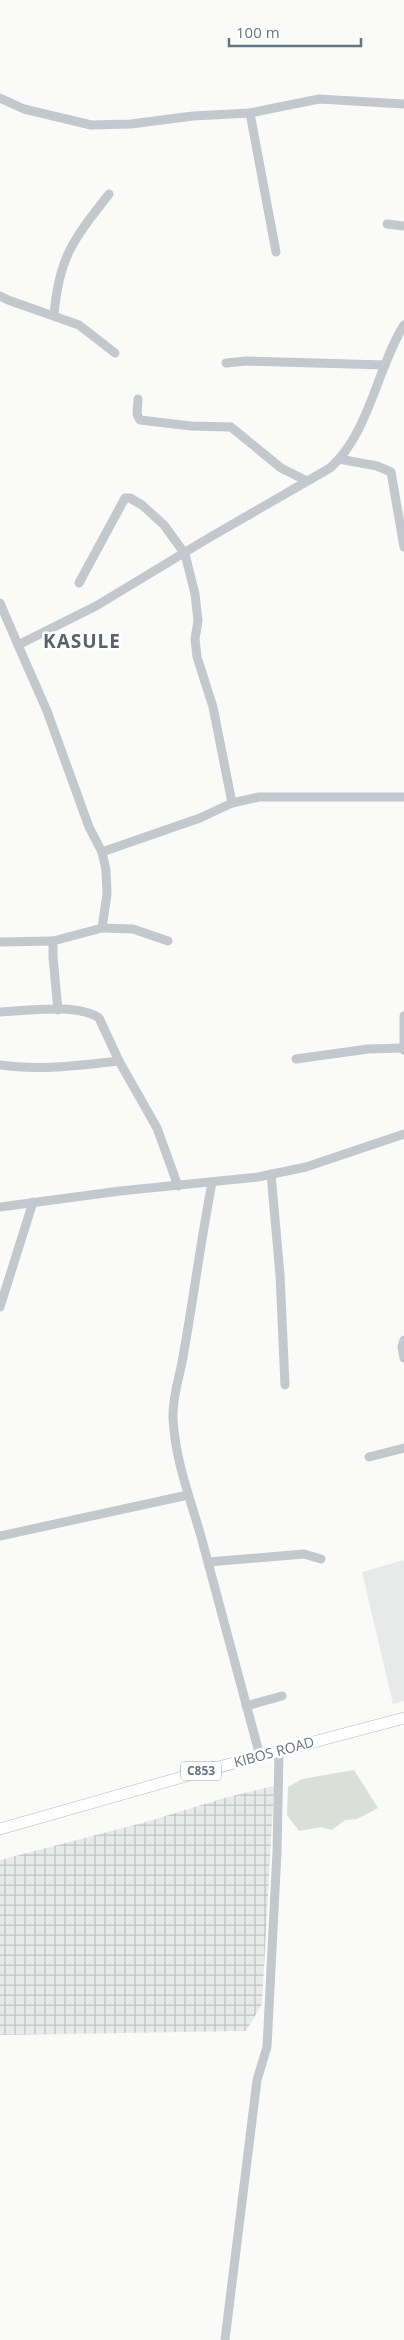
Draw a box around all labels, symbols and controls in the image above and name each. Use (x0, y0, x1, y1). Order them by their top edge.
scale bar (229, 15, 362, 47)
text: 100 m (236, 22, 280, 42)
district label: KASULE (43, 628, 121, 654)
street label: KIBOS ROAD (232, 1732, 316, 1771)
road number: C853 (181, 1762, 221, 1780)

